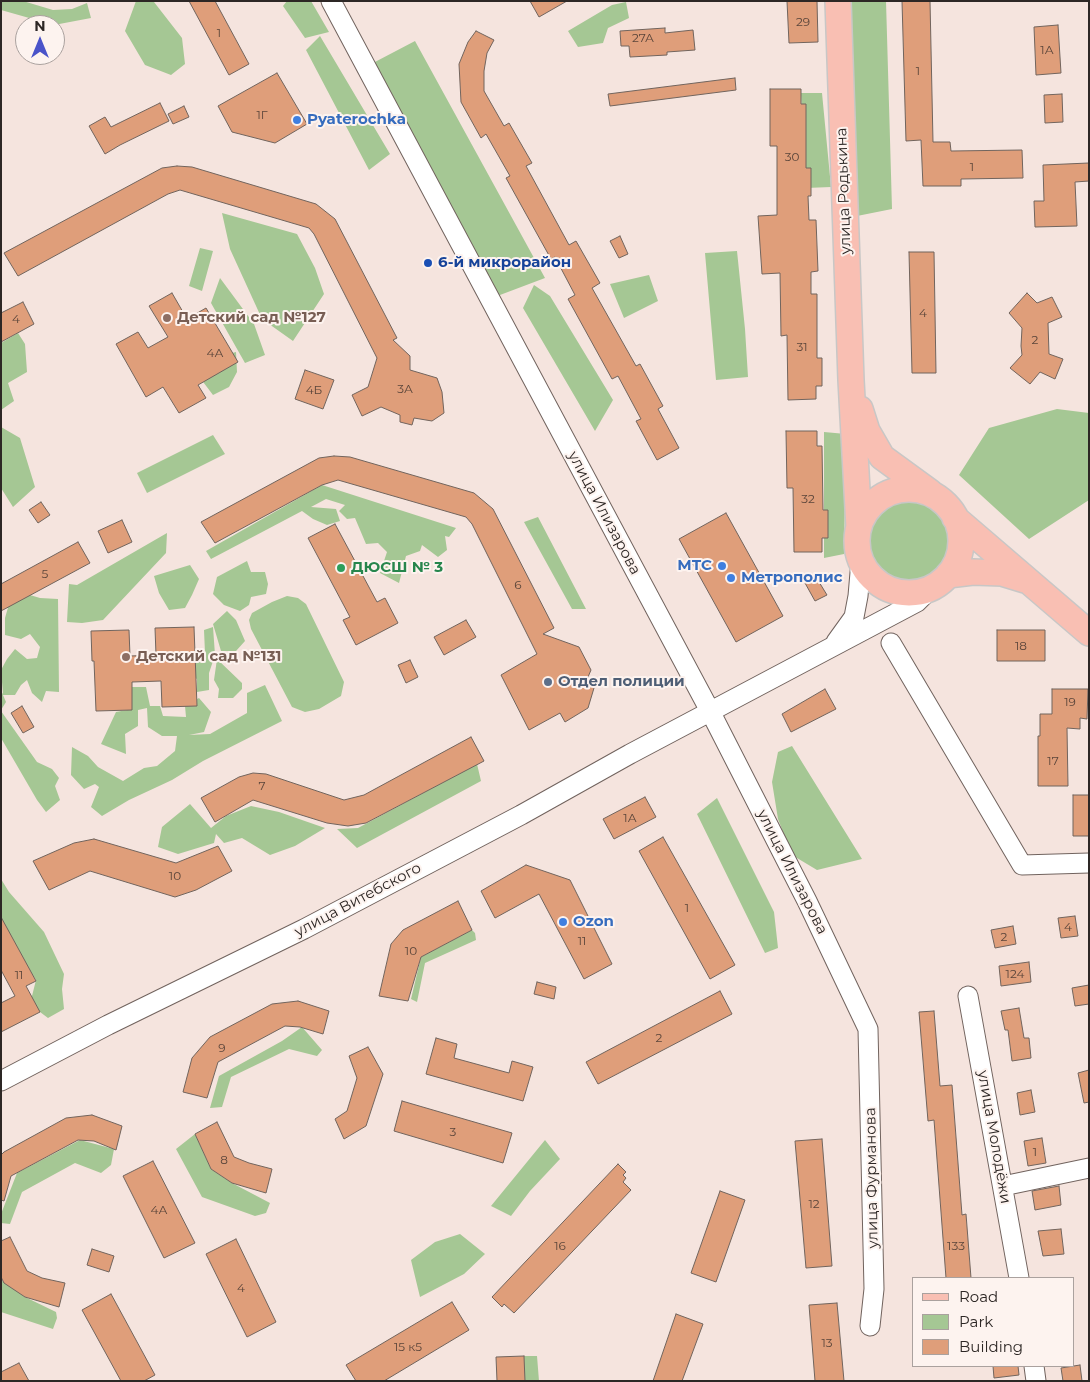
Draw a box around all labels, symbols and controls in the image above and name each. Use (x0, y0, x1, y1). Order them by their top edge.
north arrow (15, 15, 65, 65)
house number: 29 (796, 15, 810, 29)
text: N (34, 17, 46, 35)
house number: 1 (217, 26, 221, 40)
house number: 27А (632, 31, 654, 45)
house number: 1А (1040, 43, 1054, 57)
house number: 1 (916, 64, 920, 78)
house number: 1Г (256, 108, 268, 122)
place label: Pyaterochka (307, 111, 406, 129)
marker: Pyaterochka (291, 114, 303, 126)
street label: улица Родькина (833, 127, 855, 255)
house number: 30 (785, 150, 799, 164)
house number: 1 (970, 160, 974, 174)
place label: 6-й микрорайон (438, 254, 571, 272)
marker: 6-й микрорайон (422, 257, 434, 269)
house number: 4 (919, 306, 927, 320)
place label: Детский сад №127 (177, 309, 326, 327)
house number: 4 (12, 312, 20, 326)
marker: Детский сад №127 (161, 312, 173, 324)
house number: 2 (1032, 333, 1038, 347)
house number: 31 (796, 340, 808, 354)
house number: 4А (207, 346, 223, 360)
house number: 3А (397, 382, 413, 396)
house number: 4Б (306, 383, 322, 397)
street label: улица Илизарова (564, 448, 644, 578)
house number: 32 (801, 492, 815, 506)
place label: МТС (677, 557, 712, 575)
place label: ДЮСШ № 3 (351, 559, 443, 577)
marker: МТС (716, 560, 728, 572)
marker: ДЮСШ № 3 (335, 562, 347, 574)
house number: 5 (42, 567, 48, 581)
place label: Метрополис (741, 569, 843, 587)
marker: Метрополис (725, 572, 737, 584)
house number: 6 (514, 578, 522, 592)
house number: 18 (1015, 639, 1027, 653)
place label: Детский сад №131 (136, 648, 281, 666)
marker: Детский сад №131 (120, 651, 132, 663)
place label: Отдел полиции (558, 673, 685, 691)
marker: Отдел полиции (542, 676, 554, 688)
house number: 19 (1064, 695, 1076, 709)
house number: 17 (1047, 754, 1059, 768)
house number: 7 (258, 779, 266, 793)
street label: улица Илизарова (753, 807, 831, 937)
house number: 1А (623, 811, 637, 825)
street label: улица Витебского (292, 859, 424, 941)
house number: 10 (169, 869, 181, 883)
house number: 1 (685, 901, 689, 915)
place label: Ozon (573, 913, 614, 931)
marker: Ozon (557, 916, 569, 928)
house number: 4 (1064, 920, 1072, 934)
house number: 2 (1001, 930, 1007, 944)
house number: 11 (578, 934, 586, 948)
house number: 10 (405, 944, 417, 958)
house number: 124 (1006, 967, 1024, 981)
house number: 11 (15, 968, 23, 982)
house number: 2 (656, 1031, 662, 1045)
house number: 9 (218, 1041, 226, 1055)
street label: улица Молодёжи (973, 1069, 1015, 1205)
street label: улица Фурманова (862, 1107, 882, 1249)
house number: 3 (450, 1125, 456, 1139)
house number: 1 (1033, 1145, 1037, 1159)
house number: 8 (220, 1153, 228, 1167)
house number: 12 (808, 1197, 820, 1211)
house number: 4А (151, 1203, 167, 1217)
house number: 16 (554, 1239, 566, 1253)
house number: 133 (947, 1239, 965, 1253)
legend (912, 1277, 1075, 1367)
house number: 4 (237, 1281, 245, 1295)
text: Road (959, 1287, 998, 1306)
text: Park (959, 1312, 993, 1331)
house number: 13 (821, 1336, 833, 1350)
text: Building (959, 1337, 1023, 1356)
house number: 15 к5 (394, 1340, 422, 1354)

